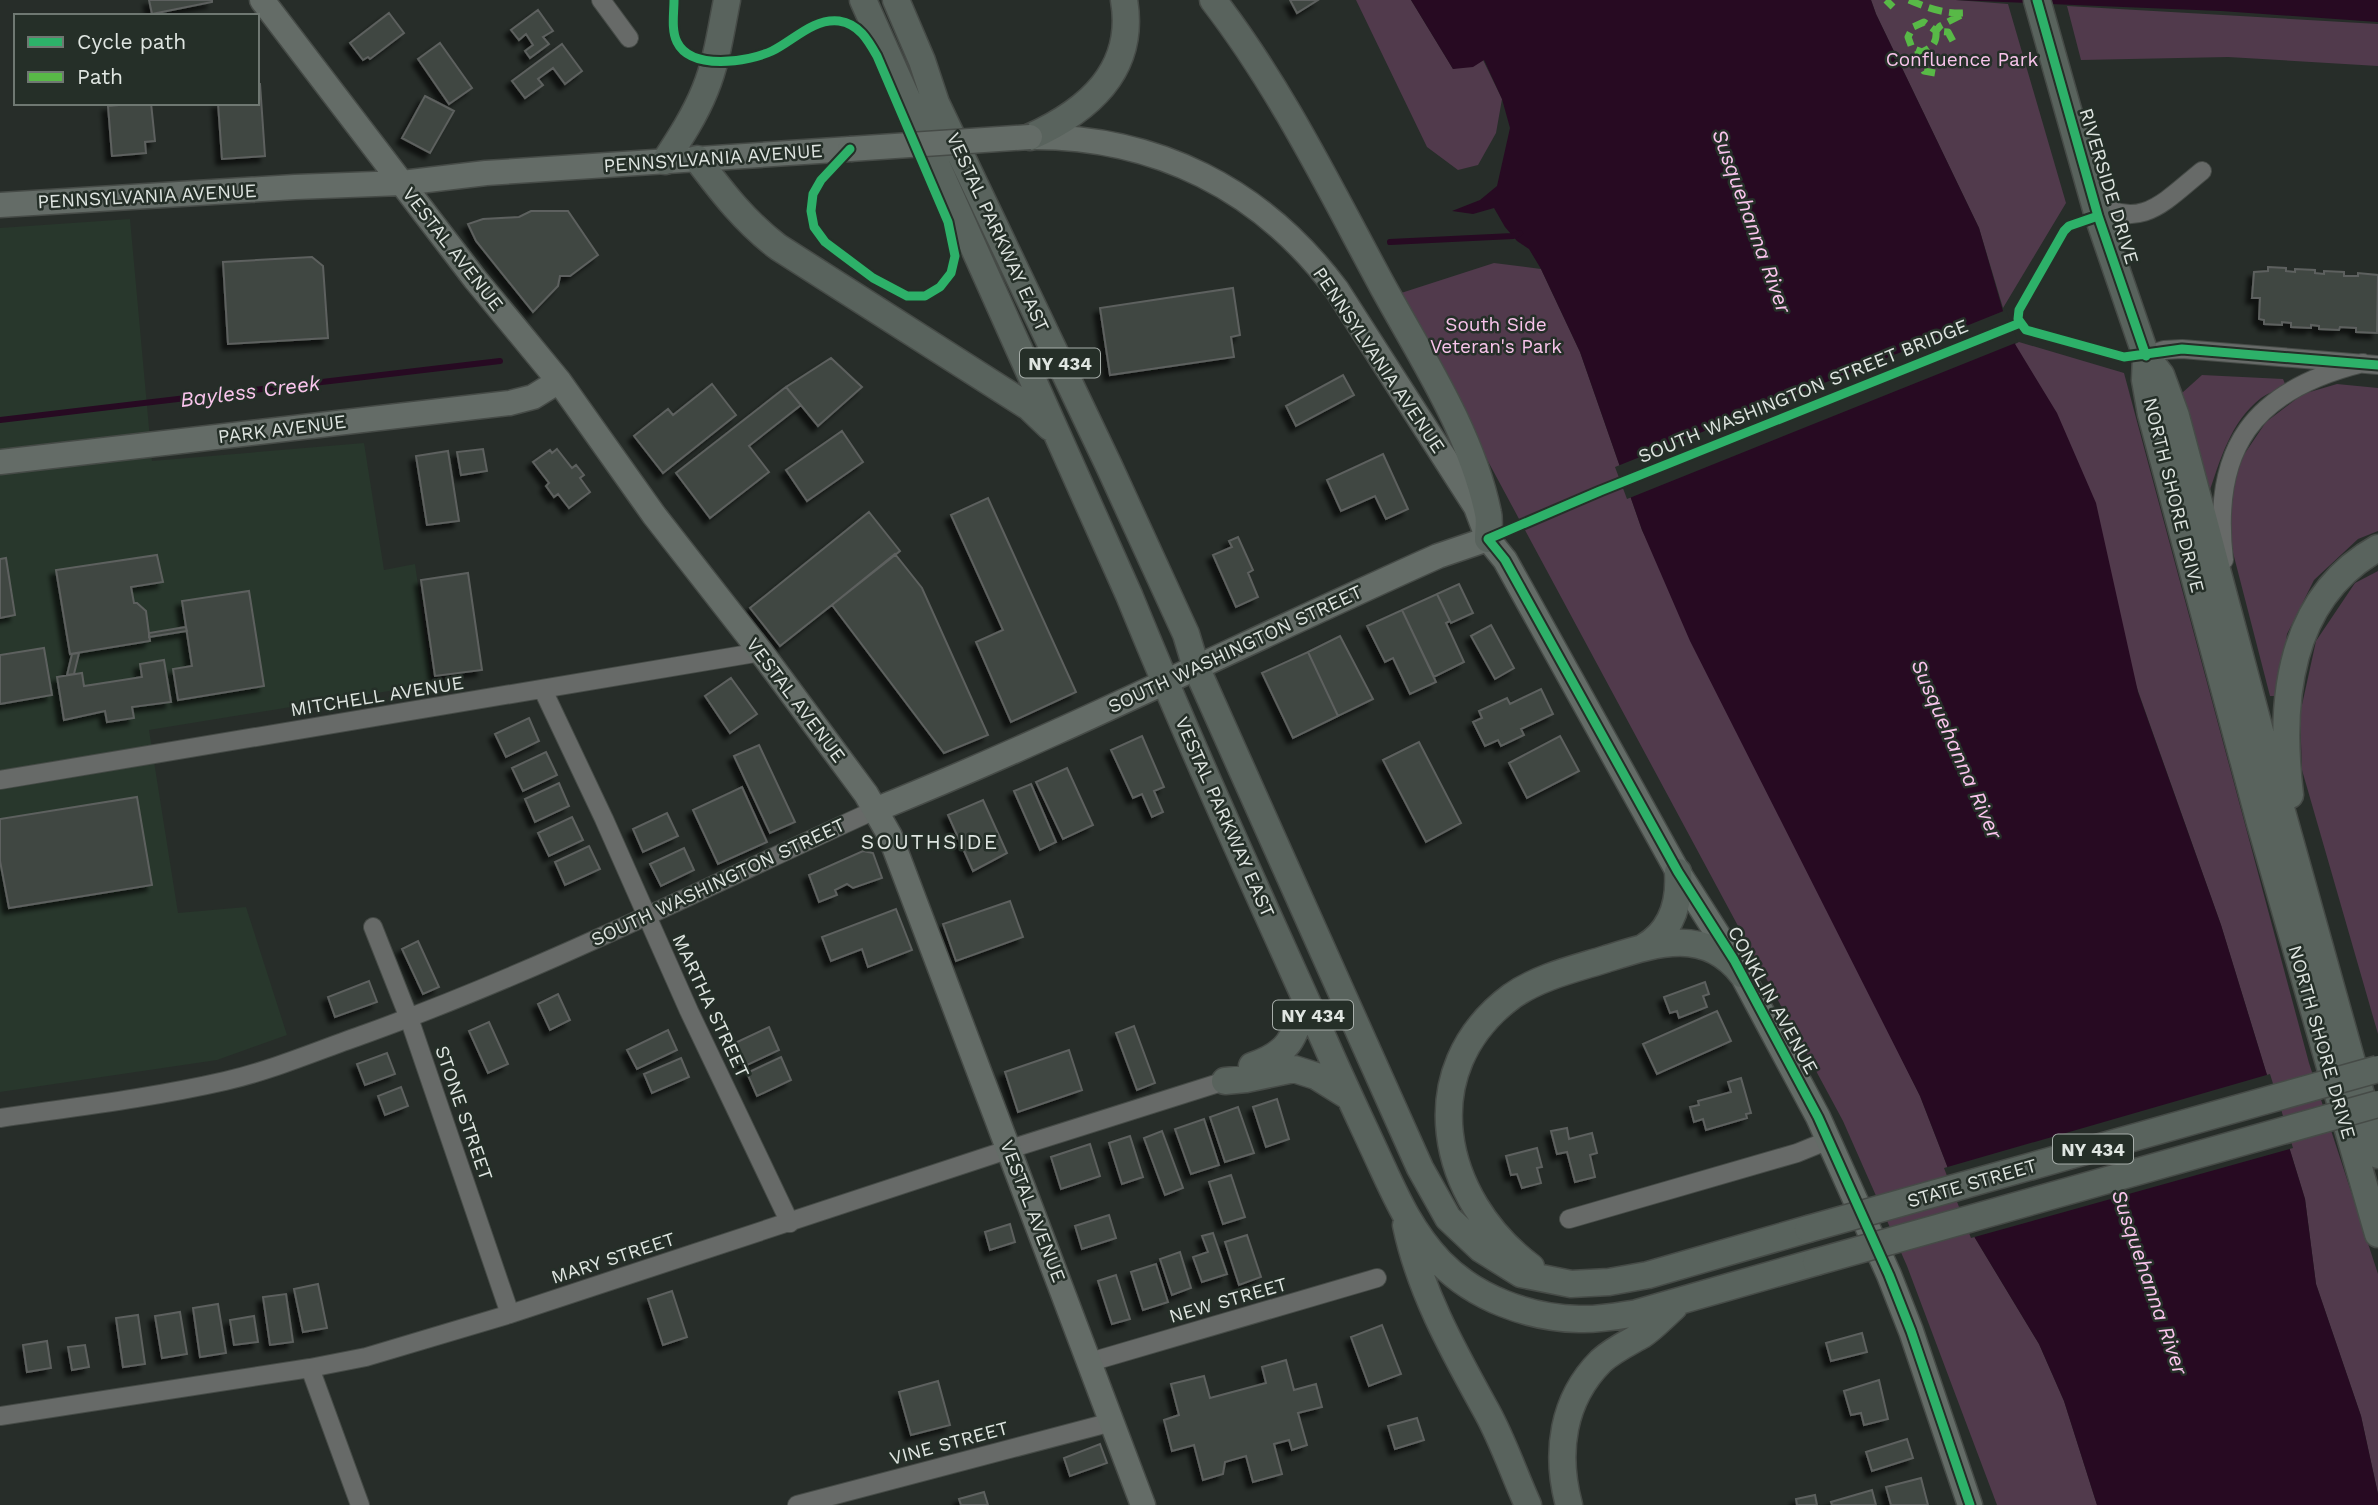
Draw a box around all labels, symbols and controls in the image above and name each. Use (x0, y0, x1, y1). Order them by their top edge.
legend (14, 14, 259, 105)
text: Cycle path (77, 29, 186, 54)
park label: Confluence Park (1886, 48, 2039, 71)
text: Path (77, 64, 123, 89)
street label: RIVERSIDE DRIVE (2074, 105, 2144, 267)
water label: Susquehanna River (1707, 126, 1797, 317)
street label: VESTAL PARKWAY EAST (942, 129, 1054, 335)
street label: PENNSYLVANIA AVENUE (603, 139, 823, 177)
street label: PENNSYLVANIA AVENUE (37, 179, 257, 213)
street label: VESTAL AVENUE (398, 183, 508, 315)
street label: PENNSYLVANIA AVENUE (1308, 263, 1450, 457)
park label: South Side Veteran's Park (1430, 313, 1562, 358)
street label: SOUTH WASHINGTON STREET BRIDGE (1635, 314, 1971, 468)
road number: NY 434 (1020, 348, 1100, 377)
water label: Bayless Creek (178, 370, 322, 412)
street label: NORTH SHORE DRIVE (2139, 395, 2209, 595)
street label: PARK AVENUE (217, 410, 347, 448)
street label: SOUTH WASHINGTON STREET (1104, 580, 1366, 718)
street label: VESTAL AVENUE (742, 633, 850, 767)
water label: Susquehanna River (1906, 655, 2008, 844)
street label: MITCHELL AVENUE (289, 671, 465, 721)
street label: VESTAL PARKWAY EAST (1170, 713, 1280, 921)
street label: SOUTH WASHINGTON STREET (587, 813, 849, 951)
district label: SOUTHSIDE (861, 829, 999, 854)
street label: CONKLIN AVENUE (1723, 922, 1823, 1078)
street label: MARTHA STREET (668, 930, 754, 1082)
street label: NORTH SHORE DRIVE (2283, 943, 2361, 1141)
road number: NY 434 (1273, 1000, 1353, 1030)
street label: STONE STREET (430, 1043, 498, 1183)
road number: NY 434 (2053, 1134, 2133, 1164)
street label: VESTAL AVENUE (995, 1137, 1071, 1285)
street label: STATE STREET (1905, 1154, 2039, 1212)
water label: Susquehanna River (2107, 1186, 2194, 1379)
street label: MARY STREET (548, 1227, 678, 1289)
street label: NEW STREET (1166, 1272, 1290, 1328)
street label: VINE STREET (887, 1416, 1011, 1470)

